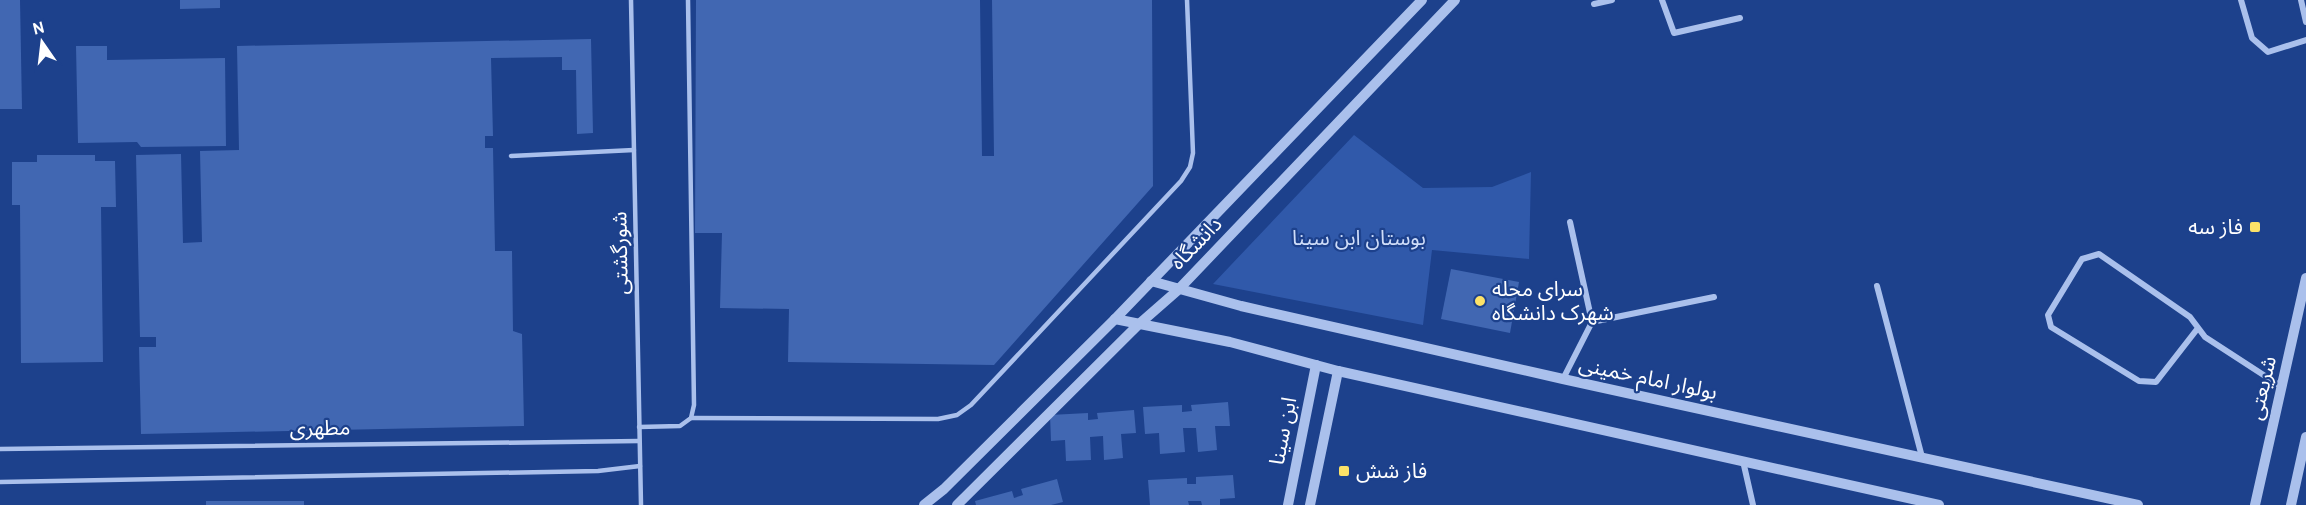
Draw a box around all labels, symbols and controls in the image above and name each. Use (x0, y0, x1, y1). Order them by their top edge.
north arrow (12, 12, 72, 72)
text: N (31, 18, 47, 40)
street label: شورگشتی (607, 211, 636, 295)
street label: دانشگاه (1165, 212, 1229, 276)
place label: فاز سه (2188, 215, 2243, 242)
marker: فاز سه (2248, 220, 2262, 234)
park label: بوستان ابن سینا (1292, 226, 1426, 253)
place label: سرای محله شهرک دانشگاه (1492, 277, 1614, 328)
marker: سرای محله شهرک دانشگاه (1473, 294, 1487, 308)
street label: بولوار امام خمینی (1576, 352, 1719, 408)
street label: شریعتی (2243, 354, 2284, 423)
street label: ابن سینا (1265, 395, 1304, 467)
street label: مطهری (289, 415, 351, 444)
place label: فاز شش (1356, 459, 1427, 486)
marker: فاز شش (1337, 464, 1351, 478)

